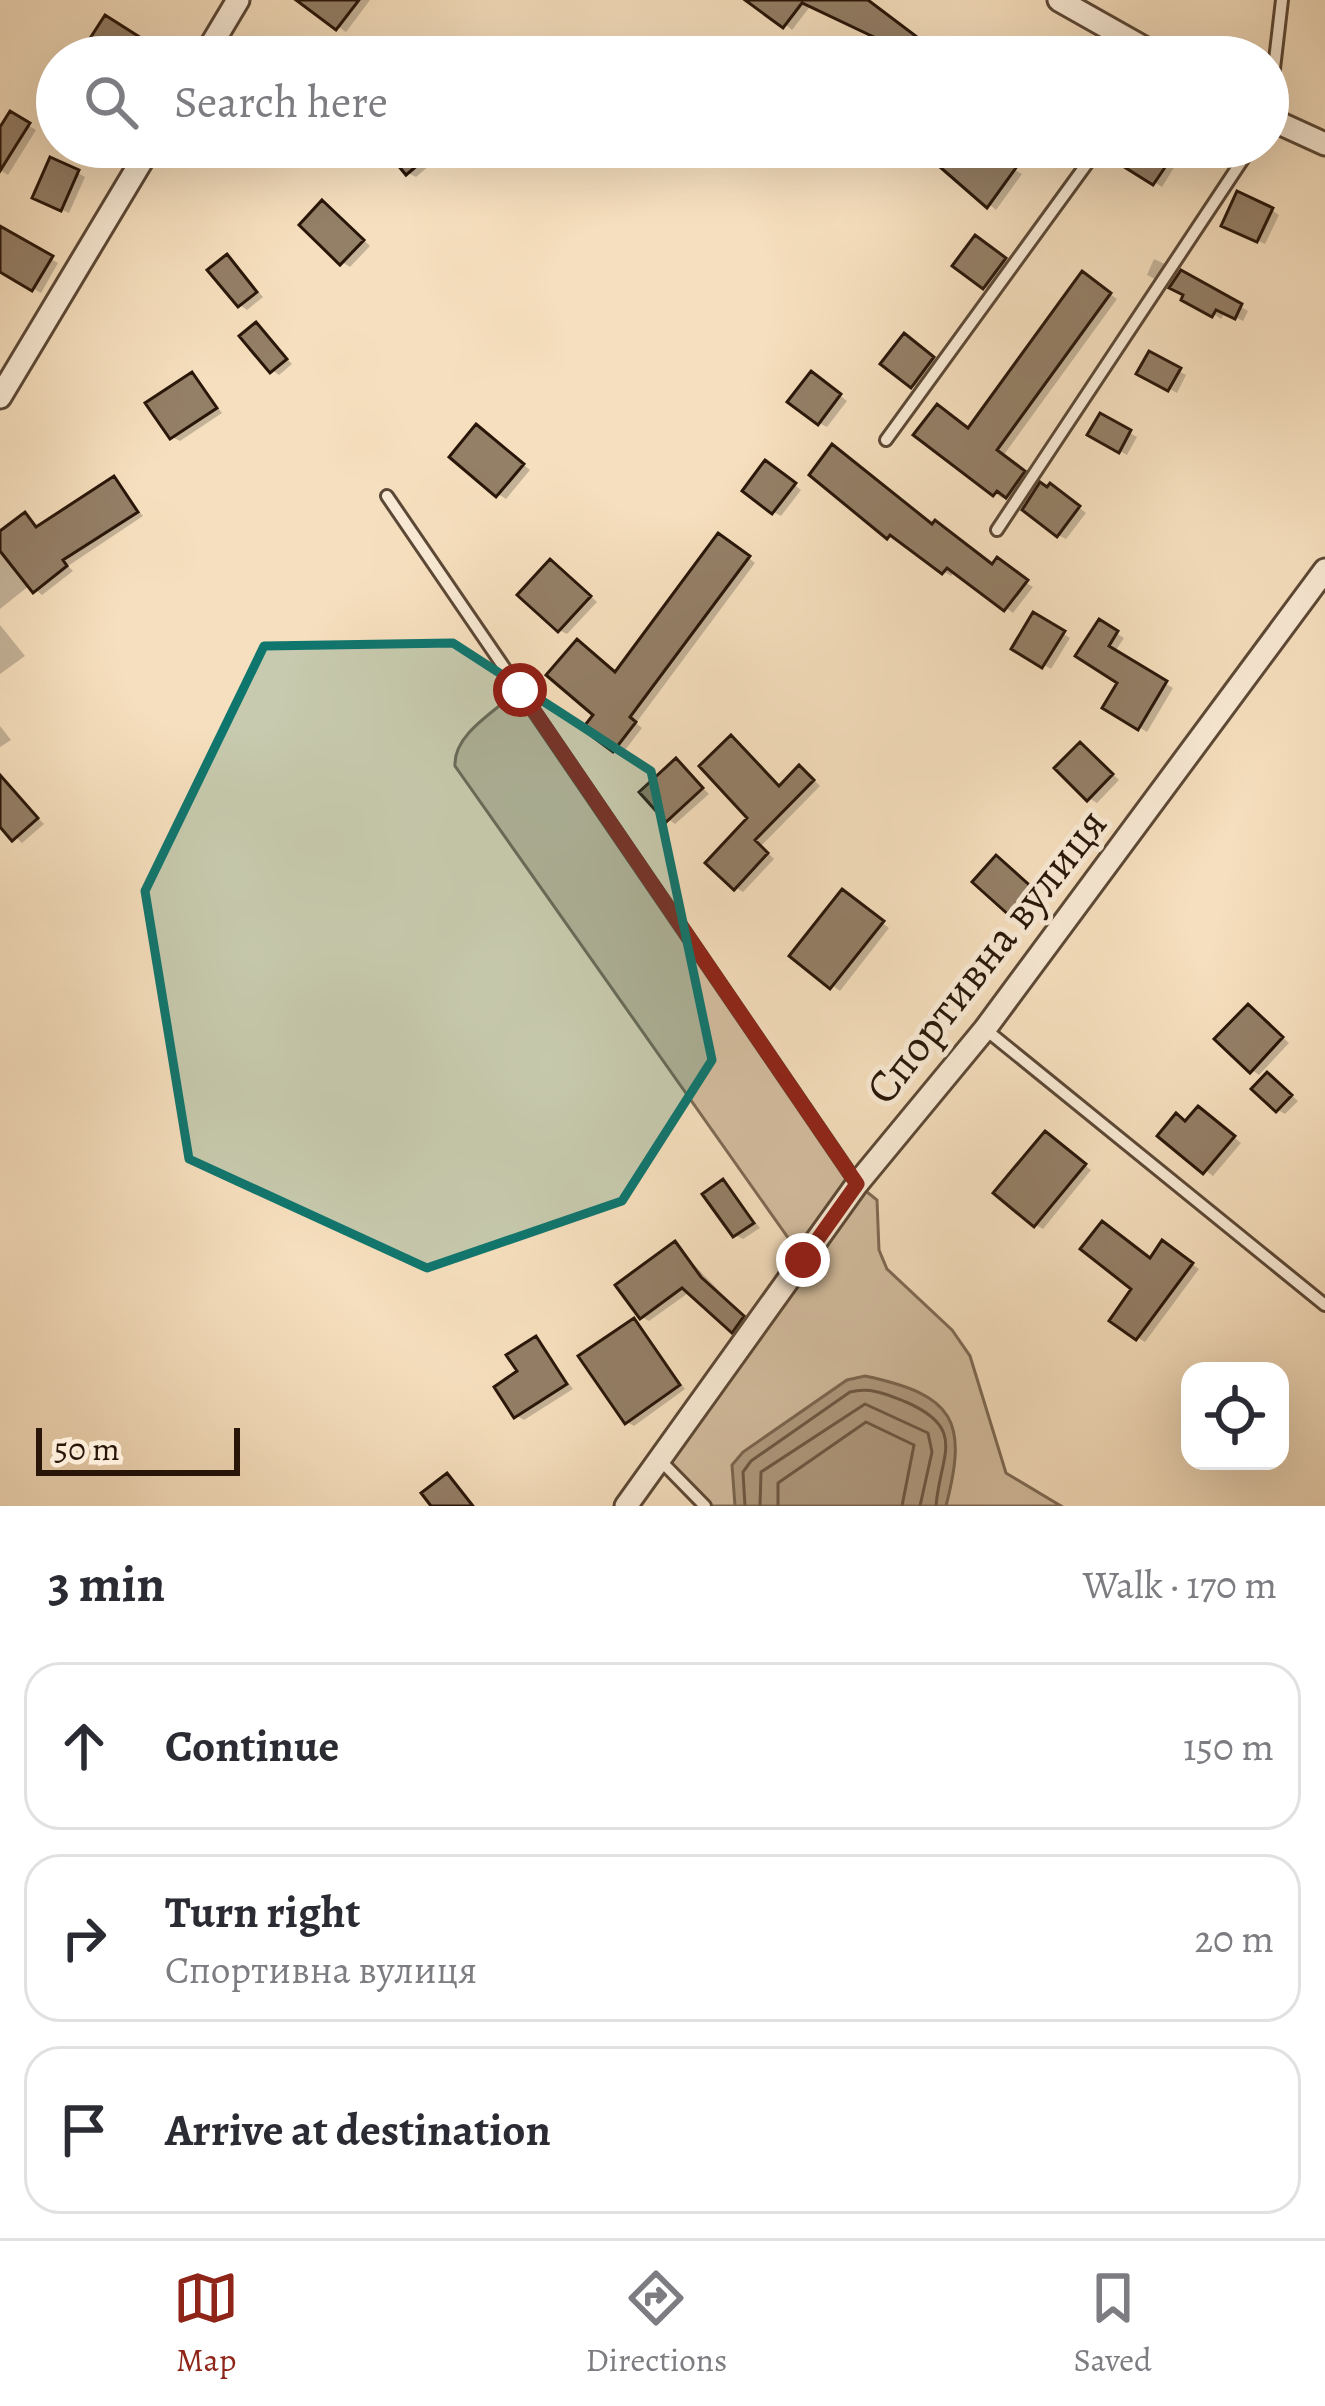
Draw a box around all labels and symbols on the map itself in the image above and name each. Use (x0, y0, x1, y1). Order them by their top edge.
route start (493, 663, 547, 717)
street label: Спортивна вулиця (851, 795, 1121, 1117)
route end (776, 1233, 830, 1287)
scale bar (36, 1422, 240, 1475)

